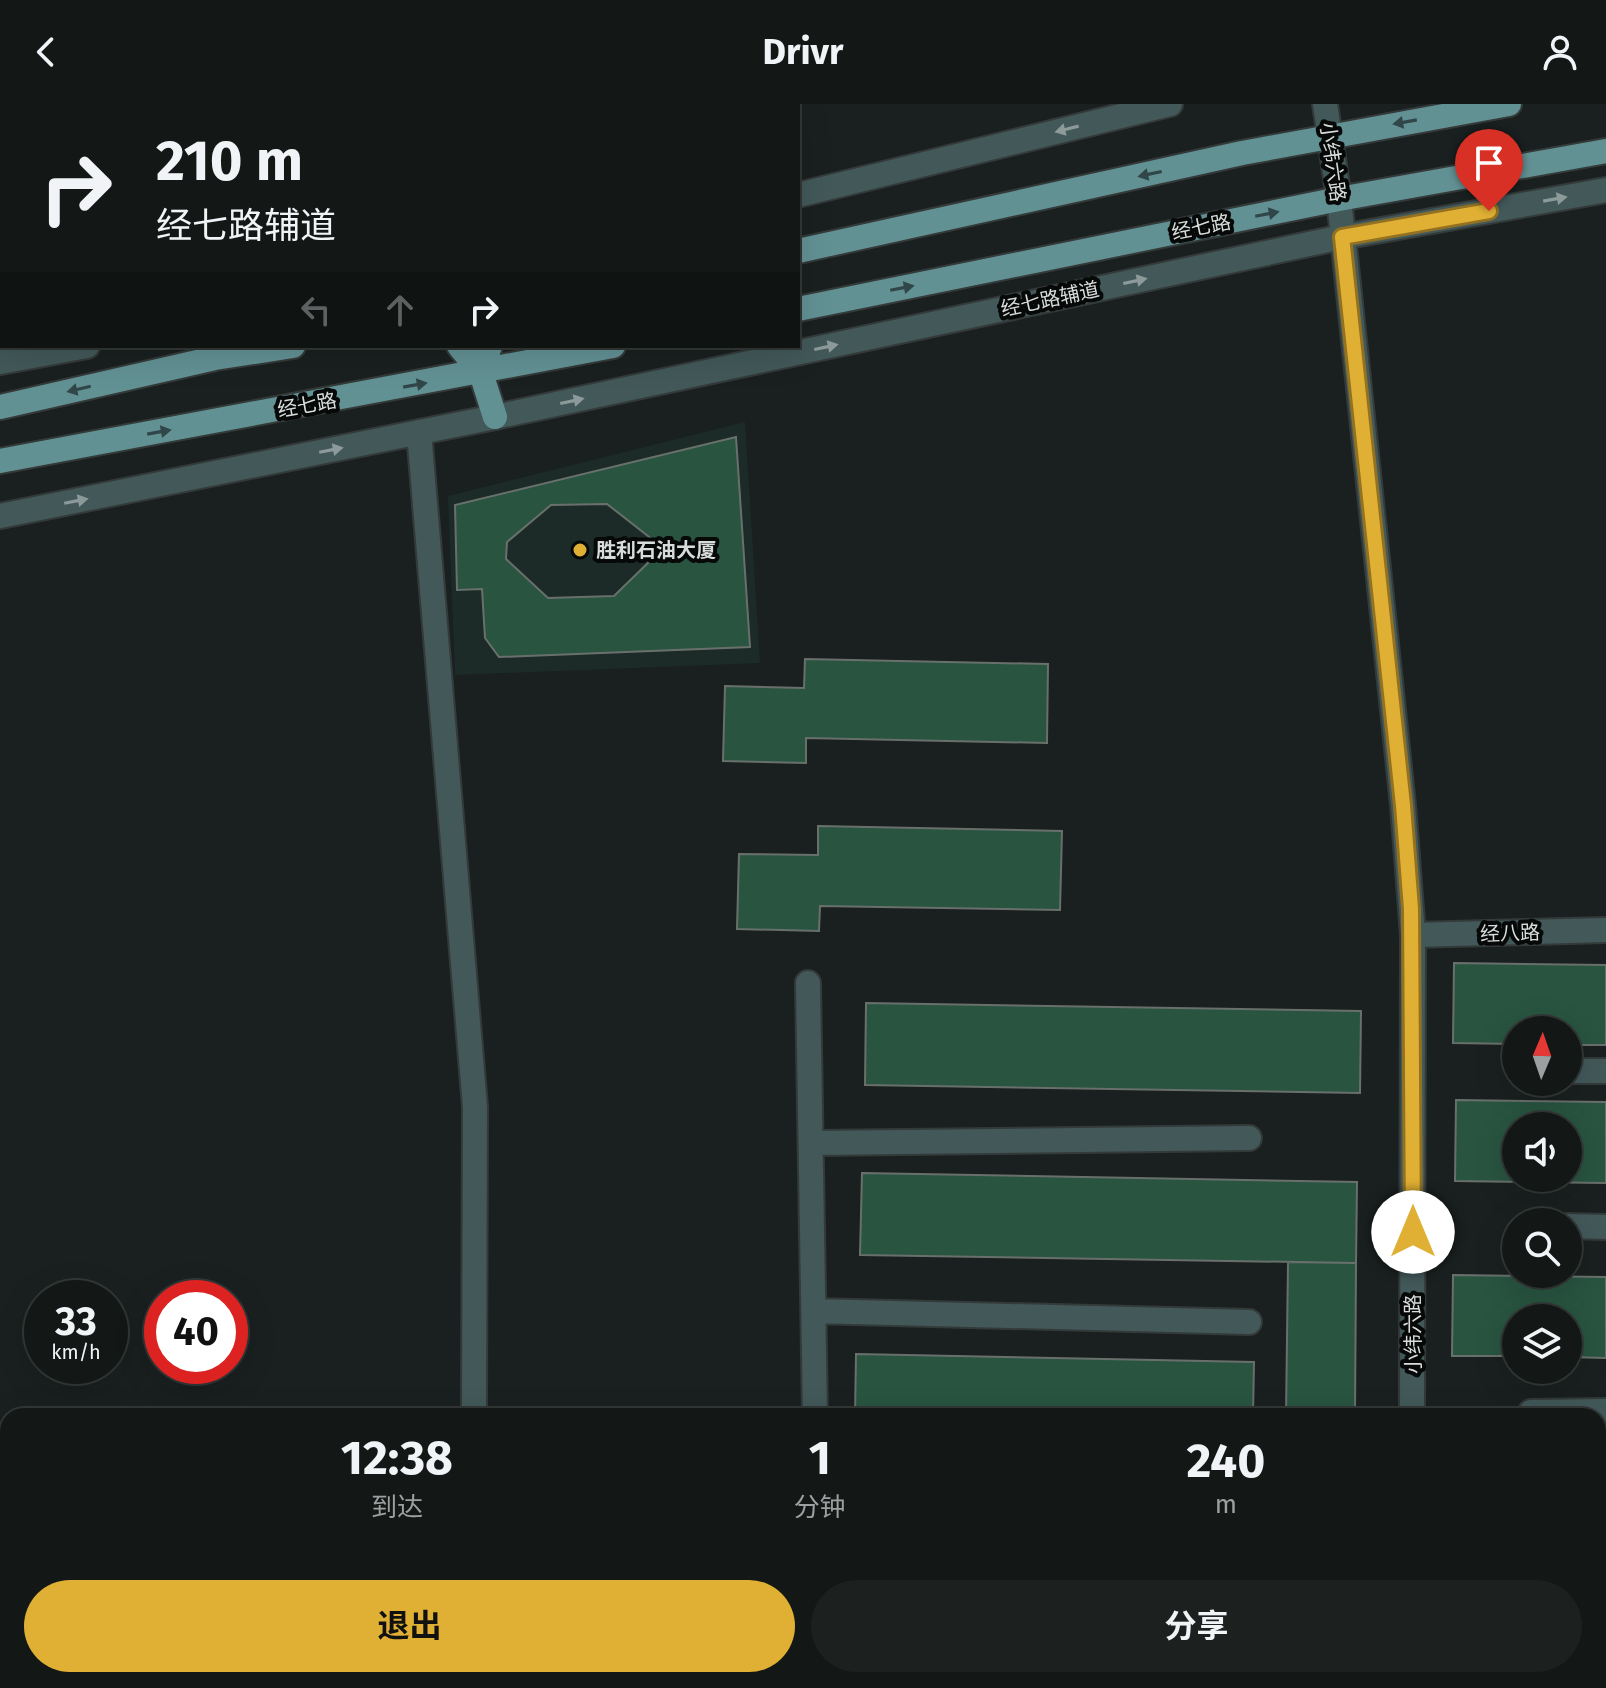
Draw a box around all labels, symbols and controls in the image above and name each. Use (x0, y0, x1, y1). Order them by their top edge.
icon: back (24, 30, 68, 74)
text: Drivr (763, 30, 843, 74)
icon: person (1538, 30, 1582, 74)
one-way arrow (1392, 117, 1417, 129)
street label: 小纬六路 (1316, 121, 1350, 203)
one-way arrow (1054, 124, 1079, 136)
text: 210 m (156, 128, 303, 195)
pin (1455, 129, 1523, 211)
icon: right (24, 136, 128, 240)
icon: arrive (1467, 141, 1511, 185)
one-way arrow (1137, 168, 1162, 181)
one-way arrow (1543, 192, 1568, 204)
text: 经七路辅道 (156, 204, 336, 248)
one-way arrow (1254, 207, 1279, 220)
street label: 经七路 (1169, 209, 1233, 245)
one-way arrow (1123, 274, 1148, 287)
street label: 经七路辅道 (999, 277, 1101, 321)
one-way arrow (890, 281, 915, 293)
icon: left (294, 288, 338, 332)
icon: ahead (378, 288, 422, 332)
icon: right (462, 288, 506, 332)
one-way arrow (814, 340, 839, 353)
one-way arrow (403, 378, 428, 390)
one-way arrow (66, 383, 91, 396)
street label: 经七路 (275, 388, 339, 422)
one-way arrow (559, 394, 584, 407)
one-way arrow (147, 425, 172, 437)
one-way arrow (319, 443, 344, 455)
one-way arrow (64, 494, 89, 507)
place label: 胜利石油大厦 (596, 538, 716, 562)
marker: 胜利石油大厦 (571, 541, 589, 559)
street label: 经八路 (1480, 920, 1540, 946)
north arrow (1502, 1016, 1582, 1096)
map controls (1502, 1016, 1582, 1384)
button: sound (1502, 1112, 1582, 1192)
position arrow (1371, 1190, 1455, 1274)
button: search (1502, 1208, 1582, 1288)
speed limit sign: 40 (144, 1280, 248, 1384)
street label: 小纬六路 (1401, 1294, 1425, 1374)
text: 33 (55, 1298, 97, 1346)
button: layers (1502, 1304, 1582, 1384)
text: km/h (51, 1340, 101, 1364)
text: 12:38 (341, 1429, 453, 1487)
text: 1 (809, 1429, 831, 1487)
text: 240 (1187, 1432, 1265, 1490)
text: m (1215, 1489, 1237, 1520)
text: 到达 (371, 1492, 423, 1523)
text: 分钟 (794, 1492, 846, 1523)
button: 退出 (24, 1580, 795, 1672)
button: 分享 (811, 1580, 1582, 1672)

